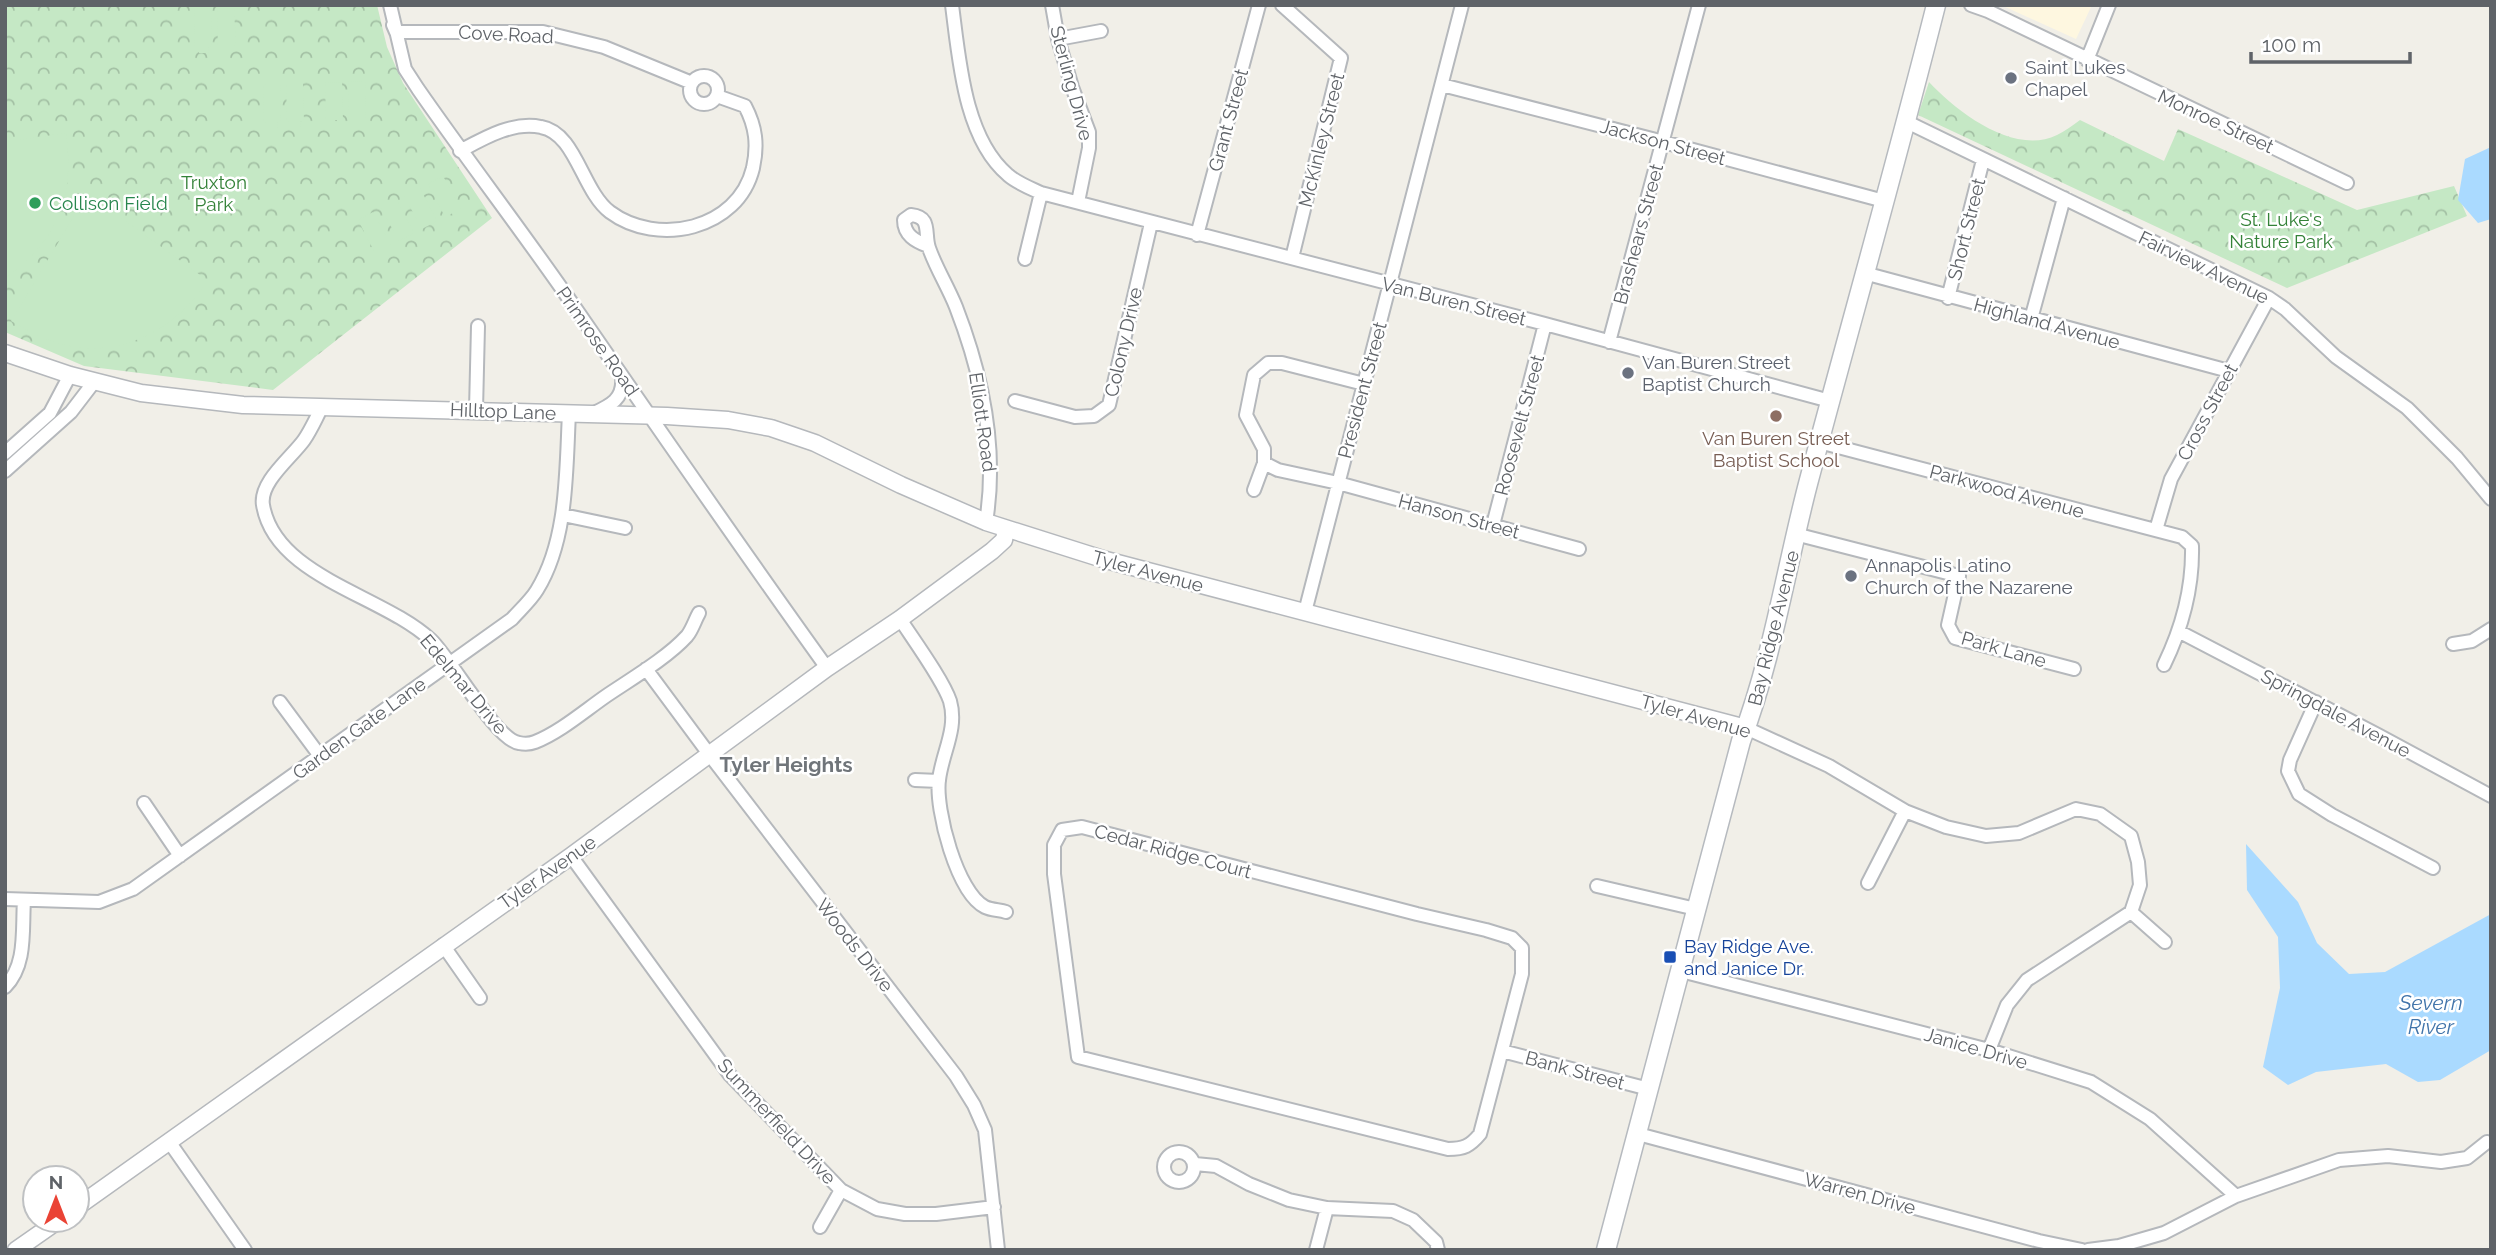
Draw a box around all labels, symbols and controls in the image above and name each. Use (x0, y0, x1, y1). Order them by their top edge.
street label: Cove Road (458, 21, 554, 47)
scale bar (2251, 21, 2410, 65)
street label: Sterling Drive (1046, 23, 1098, 143)
text: 100 m (2262, 32, 2321, 57)
place label: Saint Lukes Chapel (2025, 56, 2125, 100)
street label: Grant Street (1204, 66, 1252, 174)
street label: McKinley Street (1294, 70, 1348, 209)
marker: Saint Lukes Chapel (2003, 70, 2019, 86)
street label: Monroe Street (2155, 85, 2278, 158)
street label: Jackson Street (1598, 115, 1729, 169)
street label: Brashears Street (1609, 161, 1668, 307)
park label: Truxton Park (181, 171, 247, 215)
street label: Short Street (1943, 175, 1989, 282)
place label: Collison Field (49, 192, 168, 214)
marker: Collison Field (27, 195, 43, 211)
park label: St. Luke's Nature Park (2229, 208, 2333, 252)
street label: Fairview Avenue (2135, 226, 2273, 308)
street label: Van Buren Street (1379, 272, 1529, 330)
street label: Primrose Road (552, 282, 644, 400)
street label: Colony Drive (1100, 285, 1146, 399)
street label: Highland Avenue (1972, 293, 2122, 353)
street label: President Street (1333, 319, 1391, 461)
place label: Van Buren Street Baptist Church (1642, 351, 1791, 395)
street label: Roosevelt Street (1490, 352, 1549, 498)
street label: Cross Street (2172, 359, 2242, 464)
marker: Van Buren Street Baptist Church (1620, 365, 1636, 381)
street label: Elliott Road (965, 371, 1001, 473)
street label: Hilltop Lane (450, 398, 556, 424)
marker: Van Buren Street Baptist School (1768, 408, 1784, 424)
place label: Van Buren Street Baptist School (1702, 427, 1851, 471)
street label: Parkwood Avenue (1927, 460, 2087, 522)
street label: Hanson Street (1396, 489, 1523, 543)
street label: Tyler Avenue (1090, 546, 1206, 596)
street label: Bay Ridge Avenue (1743, 548, 1803, 708)
place label: Annapolis Latino Church of the Nazarene (1865, 554, 2073, 598)
marker: Annapolis Latino Church of the Nazarene (1843, 568, 1859, 584)
street label: Park Lane (1959, 626, 2049, 672)
street label: Edelmar Drive (416, 630, 512, 738)
street label: Springdale Avenue (2257, 664, 2415, 762)
street label: Garden Gate Lane (288, 672, 430, 784)
street label: Tyler Avenue (1638, 690, 1754, 742)
district label: Tyler Heights (719, 752, 853, 777)
street label: Cedar Ridge Court (1092, 819, 1255, 883)
street label: Tyler Avenue (494, 830, 600, 914)
street label: Woods Drive (812, 894, 898, 996)
place label: Bay Ridge Ave. and Janice Dr. (1684, 935, 1814, 979)
marker: Bay Ridge Ave. and Janice Dr. (1662, 949, 1678, 965)
water label: Severn River (2398, 990, 2463, 1039)
street label: Janice Drive (1922, 1023, 2030, 1073)
street label: Bank Street (1523, 1046, 1628, 1094)
street label: Summerfield Drive (713, 1054, 841, 1188)
north arrow (21, 1164, 91, 1234)
street label: Warren Drive (1802, 1168, 1918, 1218)
text: N (49, 1171, 63, 1193)

